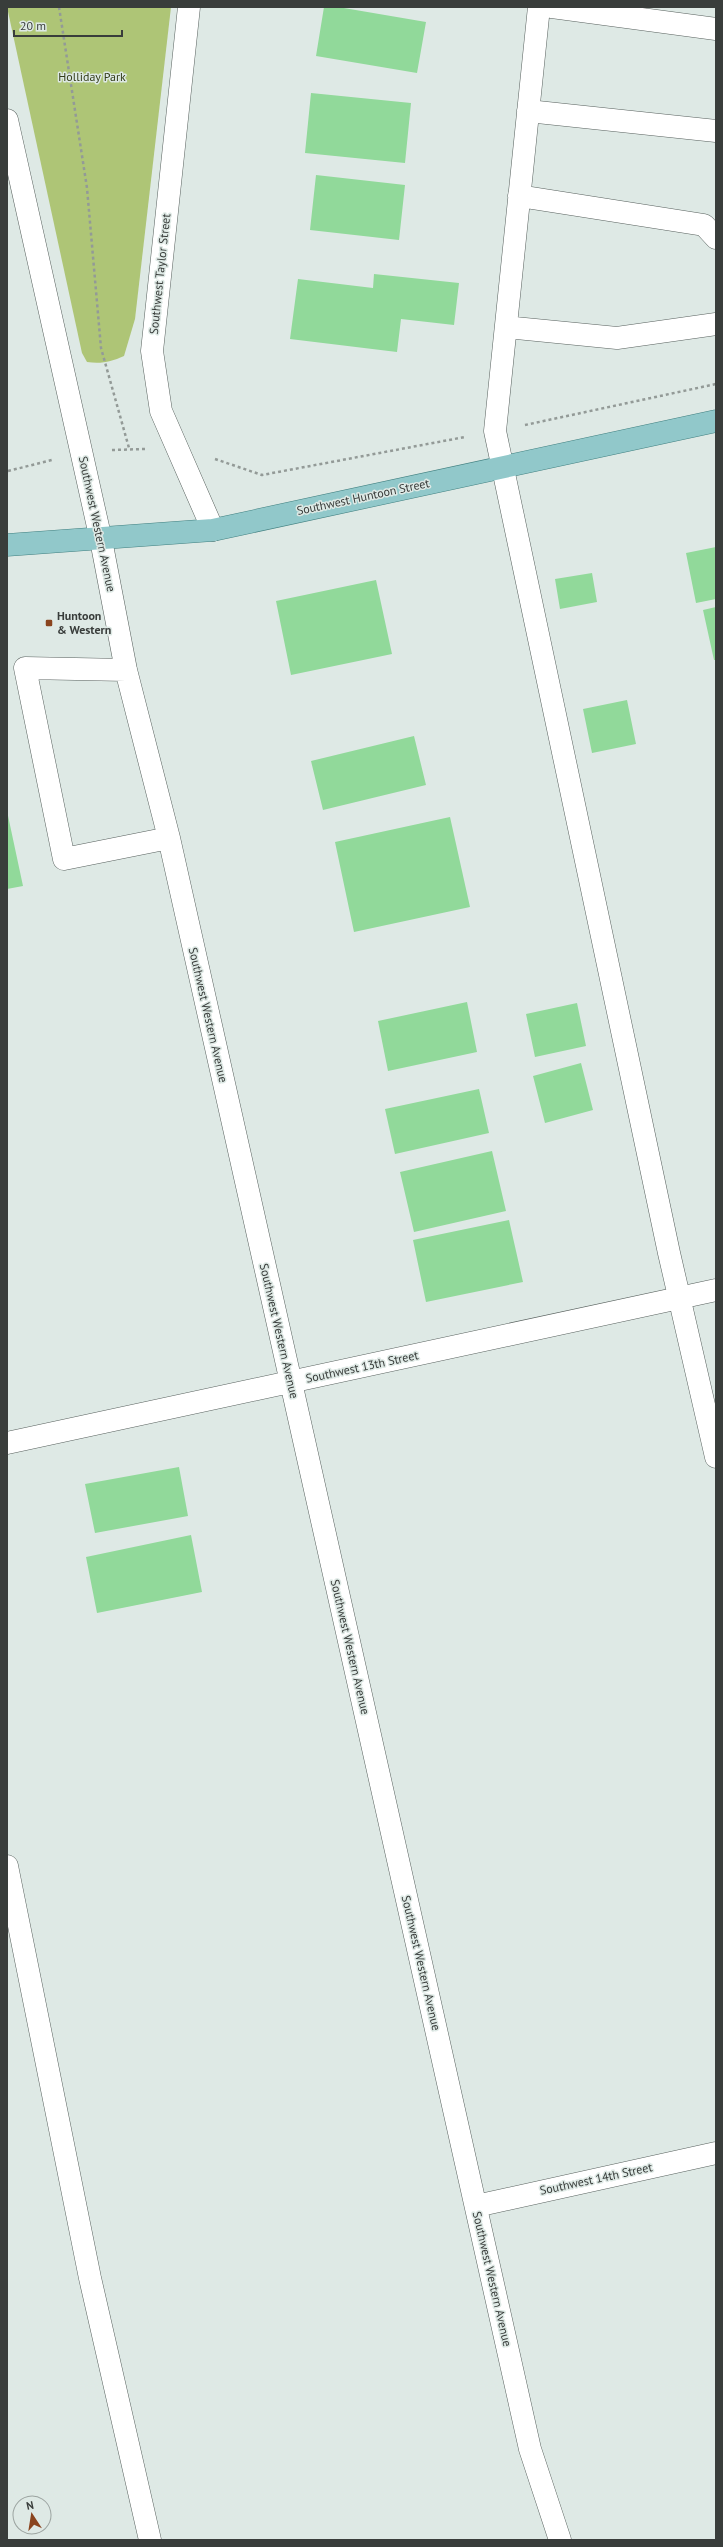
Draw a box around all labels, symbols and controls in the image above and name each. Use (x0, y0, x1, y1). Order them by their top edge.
scale bar (14, 12, 122, 38)
text: 20 m (20, 18, 46, 33)
park label: Holliday Park (58, 69, 126, 84)
street label: Southwest Taylor Street (146, 213, 173, 335)
street label: Southwest Western Avenue (76, 455, 119, 593)
street label: Southwest Huntoon Street (295, 475, 431, 518)
place label: Huntoon & Western (57, 608, 111, 637)
marker: Huntoon & Western (44, 618, 54, 628)
street label: Southwest Western Avenue (186, 946, 231, 1084)
street label: Southwest Western Avenue (257, 1262, 302, 1400)
street label: Southwest 13th Street (304, 1347, 419, 1386)
street label: Southwest Western Avenue (328, 1578, 373, 1716)
street label: Southwest Western Avenue (399, 1894, 444, 2032)
street label: Southwest 14th Street (538, 2159, 653, 2198)
street label: Southwest Western Avenue (470, 2210, 515, 2348)
north arrow (12, 2495, 52, 2535)
text: N (25, 2498, 35, 2513)

